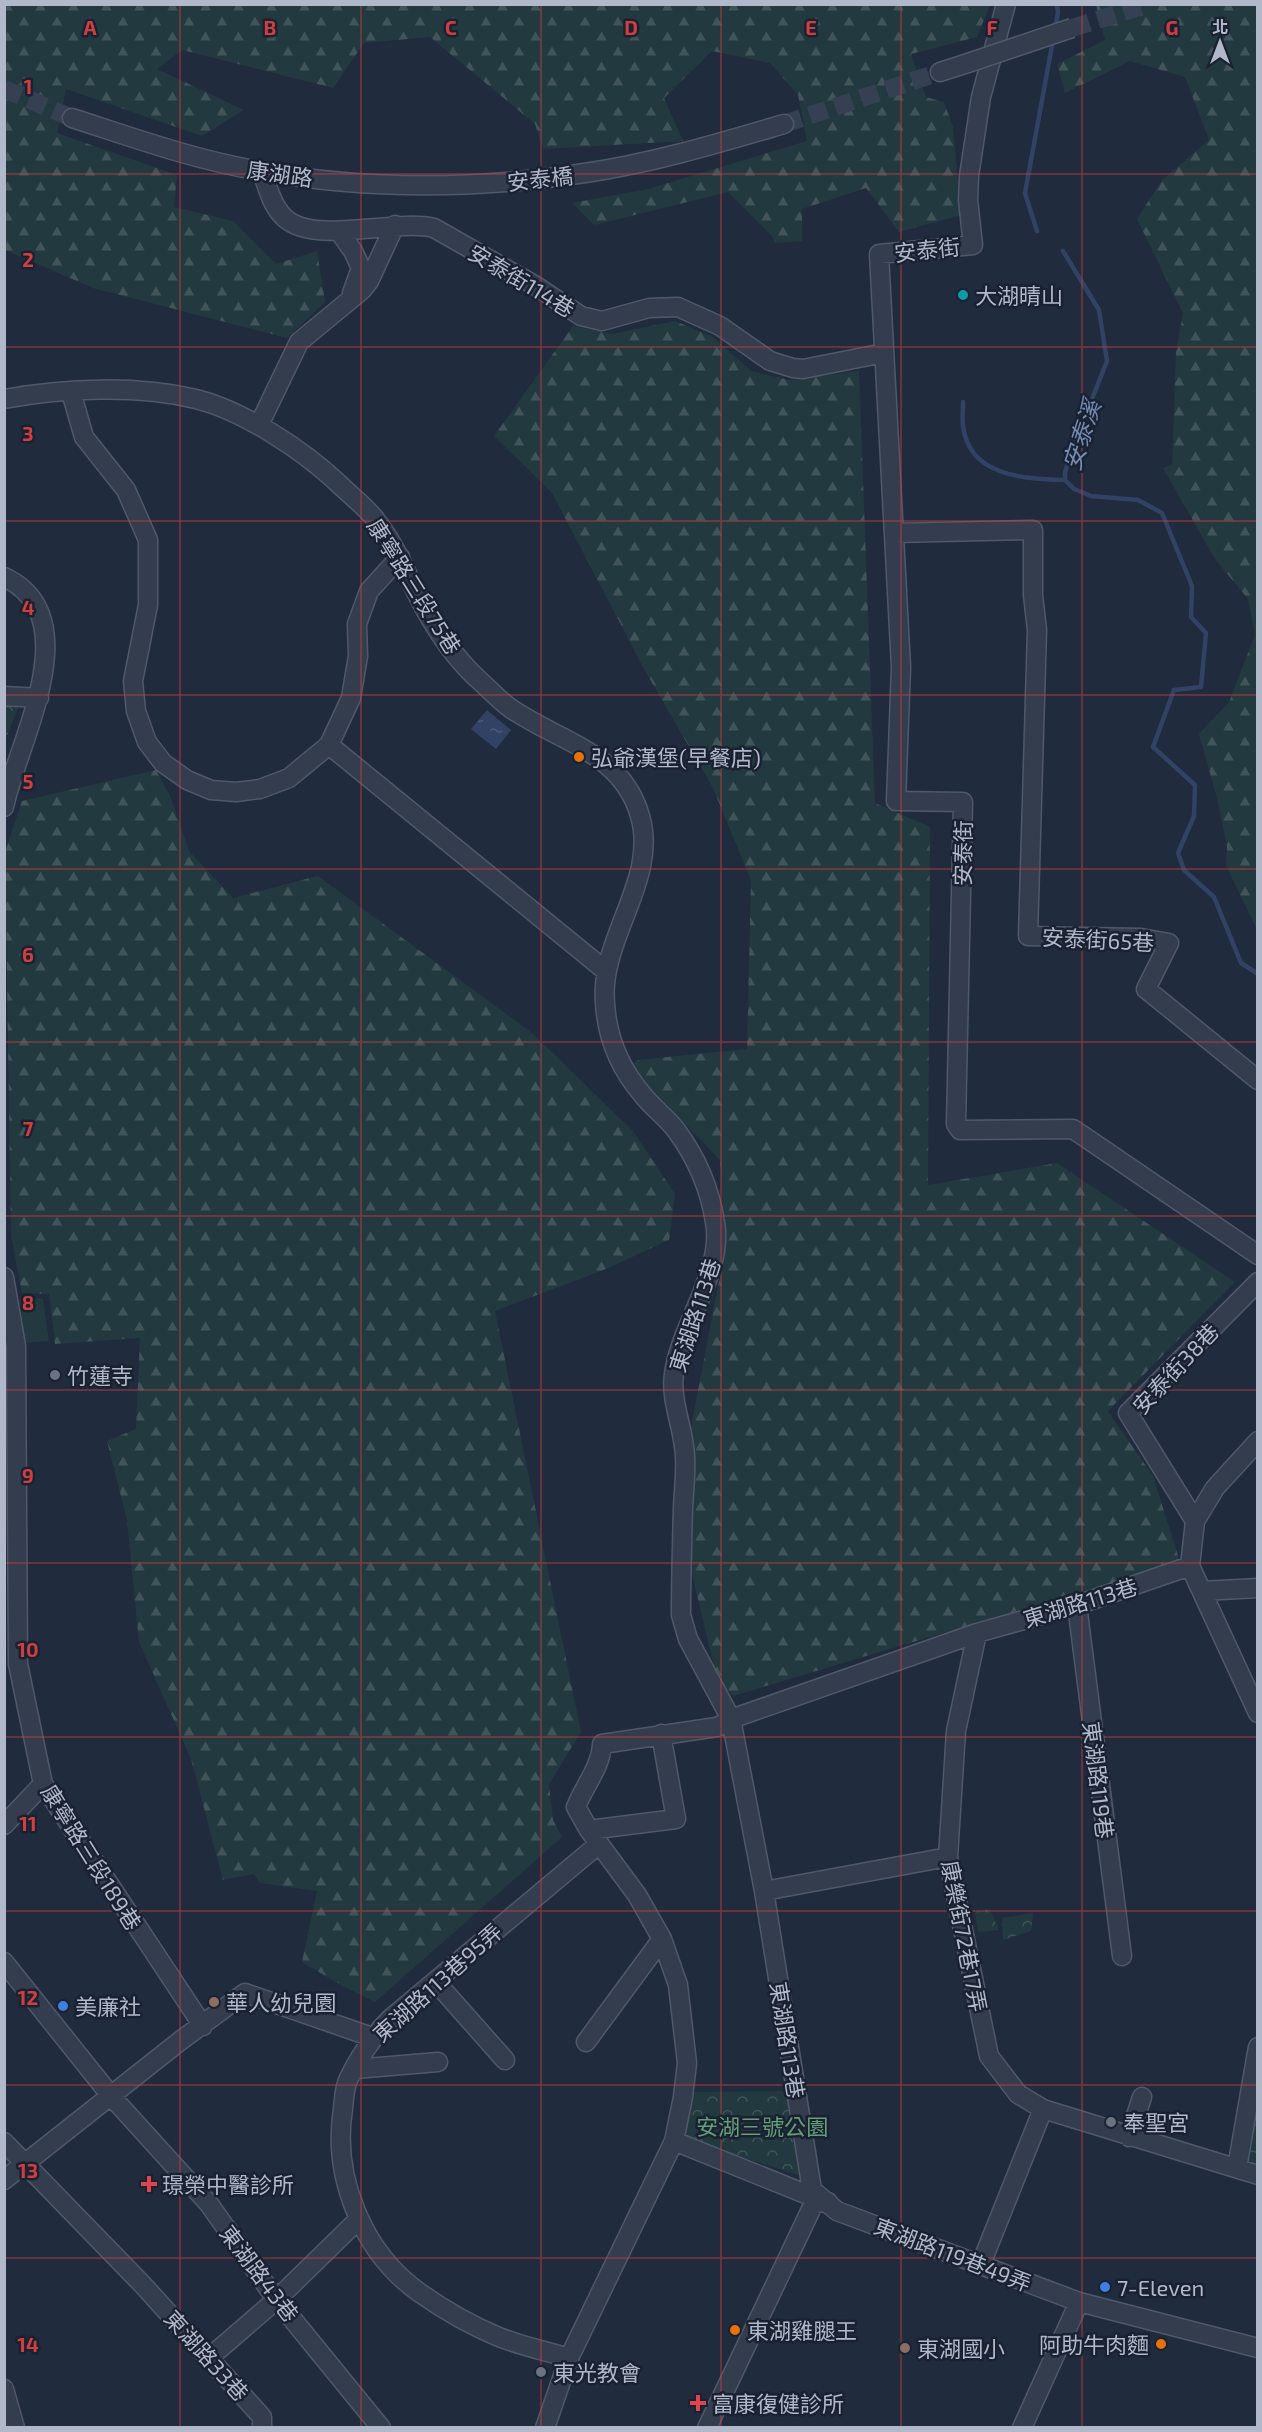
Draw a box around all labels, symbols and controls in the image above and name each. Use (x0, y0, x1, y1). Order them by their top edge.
north arrow (1190, 12, 1250, 72)
text: A (83, 15, 97, 39)
text: B (264, 15, 276, 39)
text: C (445, 15, 457, 39)
text: D (624, 15, 638, 39)
text: E (805, 15, 817, 39)
text: F (986, 15, 998, 39)
text: G (1166, 15, 1178, 39)
text: 北 (1212, 17, 1228, 36)
text: 1 (24, 74, 32, 98)
street label: 康湖路 (246, 156, 314, 190)
street label: 安泰橋 (506, 162, 574, 194)
street label: 安泰街 (893, 233, 961, 265)
street label: 安泰街114巷 (464, 238, 580, 322)
text: 2 (22, 247, 34, 271)
place label: 大湖晴山 (975, 282, 1063, 308)
marker: 大湖晴山 (956, 288, 970, 302)
water label: 安泰溪 (1056, 393, 1107, 474)
text: 3 (22, 421, 34, 445)
street label: 康寧路三段75巷 (363, 513, 467, 659)
text: 4 (22, 595, 35, 619)
place label: 弘爺漢堡(早餐店) (591, 744, 761, 770)
marker: 弘爺漢堡(早餐店) (572, 750, 586, 764)
text: 5 (22, 769, 34, 793)
street label: 安泰街 (948, 820, 976, 886)
street label: 安泰街65巷 (1041, 923, 1155, 955)
text: 6 (22, 942, 34, 966)
text: 7 (23, 1116, 34, 1140)
street label: 東湖路113巷 (663, 1255, 725, 1375)
text: 8 (22, 1290, 34, 1314)
street label: 安泰街38巷 (1127, 1318, 1223, 1418)
place label: 竹蓮寺 (67, 1362, 133, 1388)
marker: 竹蓮寺 (48, 1368, 62, 1382)
text: 9 (22, 1463, 34, 1487)
street label: 東湖路113巷 (1020, 1572, 1140, 1632)
text: 10 (17, 1637, 39, 1661)
street label: 東湖路119巷 (1079, 1720, 1119, 1840)
street label: 康寧路三段189巷 (37, 1779, 147, 1935)
text: 11 (19, 1811, 37, 1835)
street label: 康樂街72巷17弄 (938, 1858, 992, 2014)
street label: 東湖路113巷95弄 (367, 1917, 507, 2047)
street label: 東湖路113巷 (766, 1980, 810, 2100)
text: 12 (18, 1985, 38, 2009)
place label: 華人幼兒園 (226, 1989, 336, 2015)
place label: 美廉社 (75, 1993, 141, 2019)
marker: 華人幼兒園 (207, 1995, 221, 2009)
marker: 美廉社 (56, 1999, 70, 2013)
place label: 奉聖宮 (1123, 2109, 1189, 2135)
park label: 安湖三號公園 (696, 2113, 828, 2139)
marker: 奉聖宮 (1104, 2115, 1118, 2129)
text: 13 (18, 2158, 38, 2182)
place label: 璟榮中醫診所 (162, 2171, 294, 2197)
marker: 璟榮中醫診所 (140, 2175, 158, 2193)
street label: 東湖路119巷49弄 (871, 2212, 1035, 2296)
street label: 東湖路43巷 (215, 2220, 305, 2326)
place label: 7-Eleven (1117, 2274, 1204, 2300)
marker: 7-Eleven (1098, 2280, 1112, 2294)
street label: 東湖路33巷 (160, 2305, 254, 2405)
place label: 東湖雞腿王 (747, 2317, 857, 2343)
marker: 東湖雞腿王 (728, 2323, 742, 2337)
place label: 阿助牛肉麵 (1039, 2331, 1149, 2357)
text: 14 (17, 2332, 39, 2356)
place label: 東湖國小 (917, 2335, 1005, 2361)
marker: 阿助牛肉麵 (1154, 2337, 1168, 2351)
marker: 東湖國小 (898, 2341, 912, 2355)
place label: 東光教會 (553, 2359, 641, 2385)
marker: 東光教會 (534, 2365, 548, 2379)
place label: 富康復健診所 (712, 2390, 844, 2416)
marker: 富康復健診所 (689, 2394, 707, 2412)

